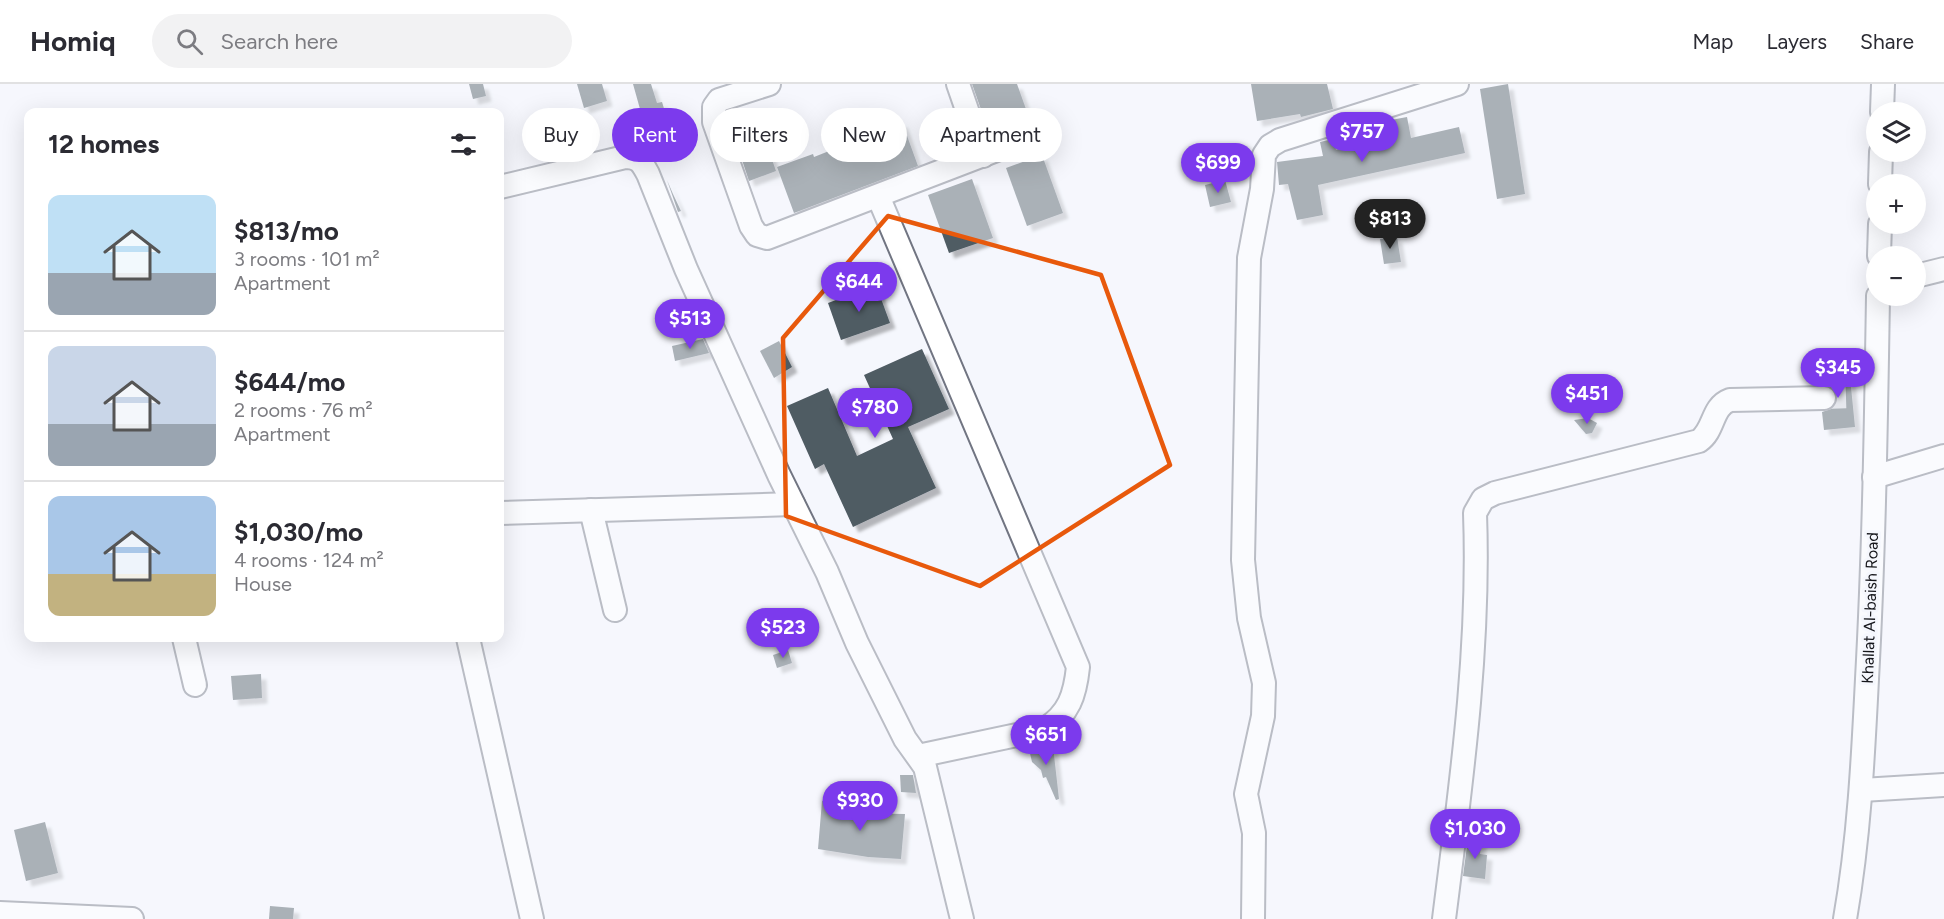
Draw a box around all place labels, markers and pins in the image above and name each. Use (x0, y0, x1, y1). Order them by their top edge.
pin: $757 (1326, 112, 1398, 163)
pin: $699 (1182, 143, 1254, 194)
pin: $813 (1354, 199, 1426, 250)
pin: $644 (823, 262, 895, 313)
pin: $513 (654, 299, 726, 350)
pin: $345 (1802, 348, 1874, 399)
pin: $451 (1551, 374, 1623, 425)
pin: $780 (839, 388, 911, 439)
pin: $523 (747, 608, 819, 659)
pin: $651 (1010, 715, 1082, 766)
pin: $930 (824, 781, 896, 832)
pin: $1,030 (1426, 809, 1524, 860)

